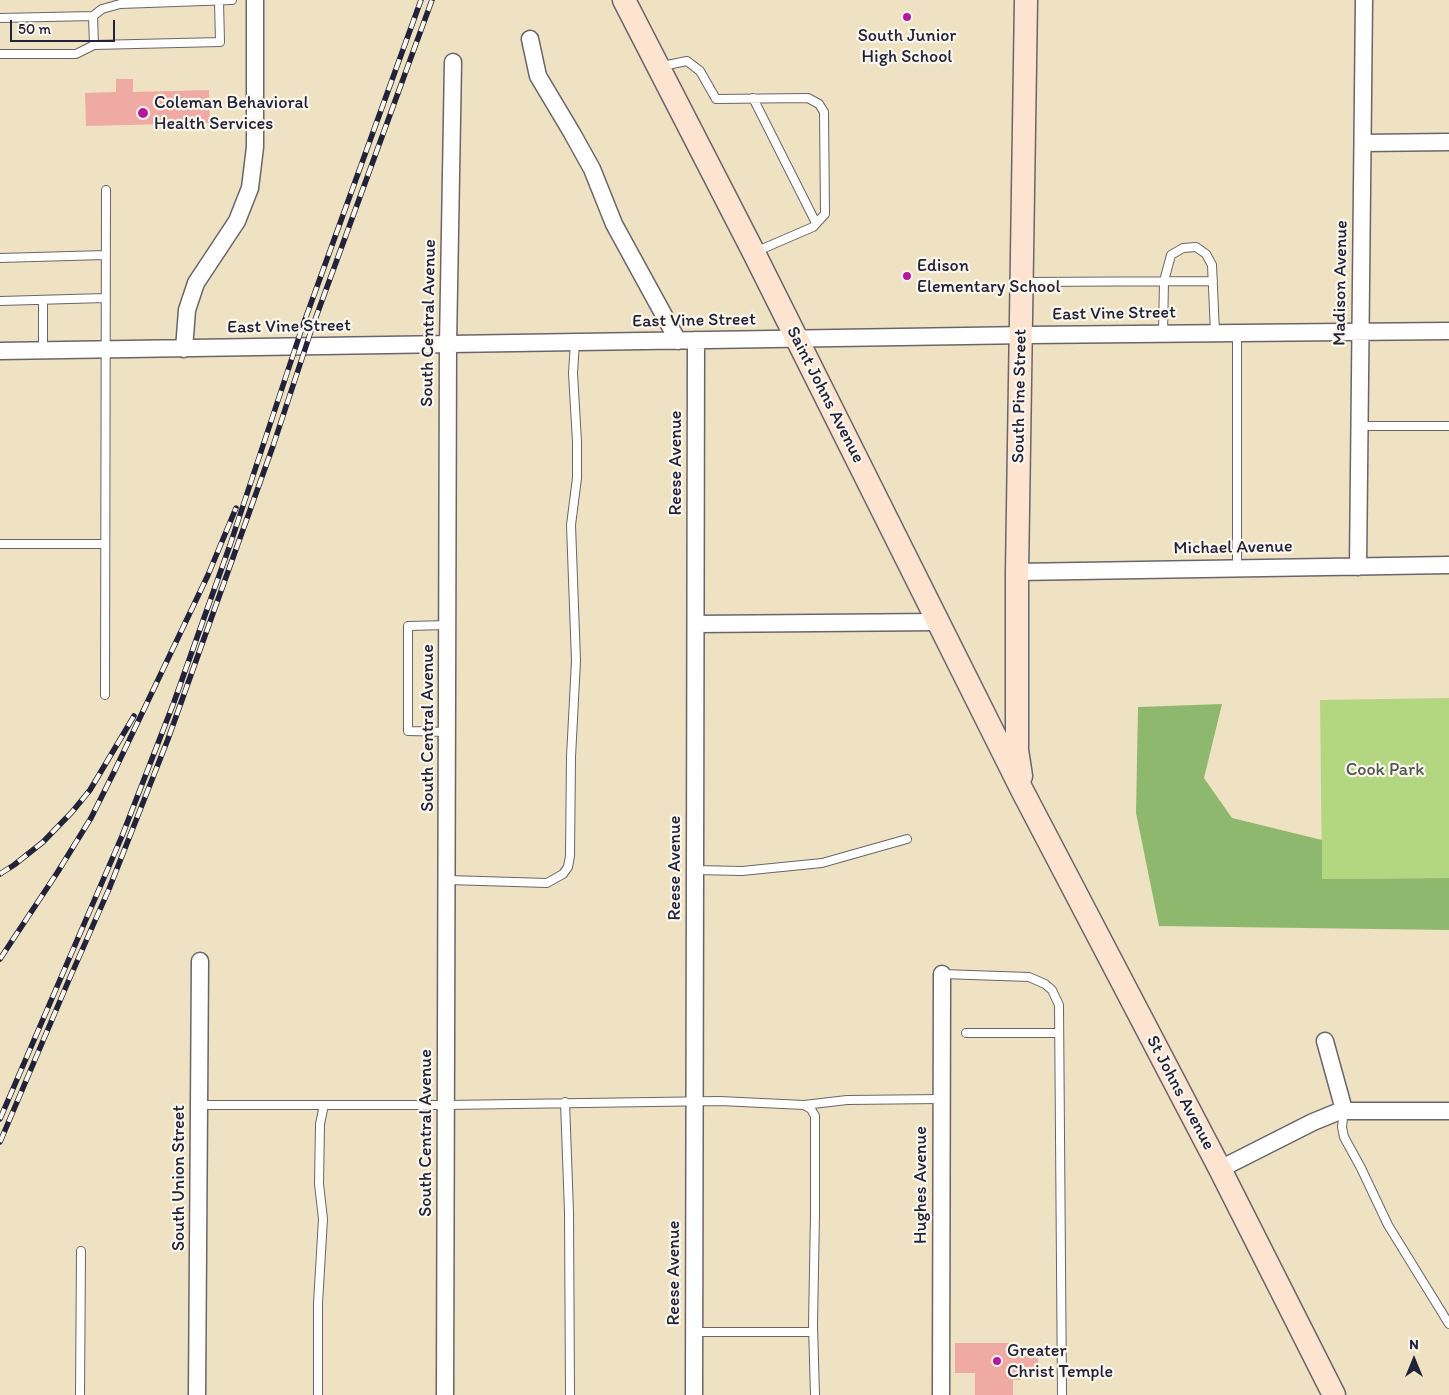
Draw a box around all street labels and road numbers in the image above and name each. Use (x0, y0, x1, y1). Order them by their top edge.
street label: Madison Avenue (1329, 220, 1353, 346)
street label: South Central Avenue (417, 239, 441, 407)
street label: East Vine Street (1052, 302, 1176, 326)
street label: East Vine Street (632, 309, 756, 333)
street label: East Vine Street (227, 315, 351, 339)
street label: Saint Johns Avenue (781, 323, 869, 467)
street label: South Pine Street (1008, 329, 1032, 463)
street label: Reese Avenue (665, 411, 687, 515)
street label: Michael Avenue (1173, 536, 1293, 560)
street label: South Central Avenue (417, 644, 439, 812)
street label: Reese Avenue (664, 816, 686, 920)
street label: St Johns Avenue (1141, 1032, 1219, 1154)
street label: South Central Avenue (415, 1049, 437, 1217)
street label: South Union Street (168, 1105, 190, 1251)
street label: Hughes Avenue (910, 1126, 932, 1244)
street label: Reese Avenue (663, 1221, 685, 1325)

